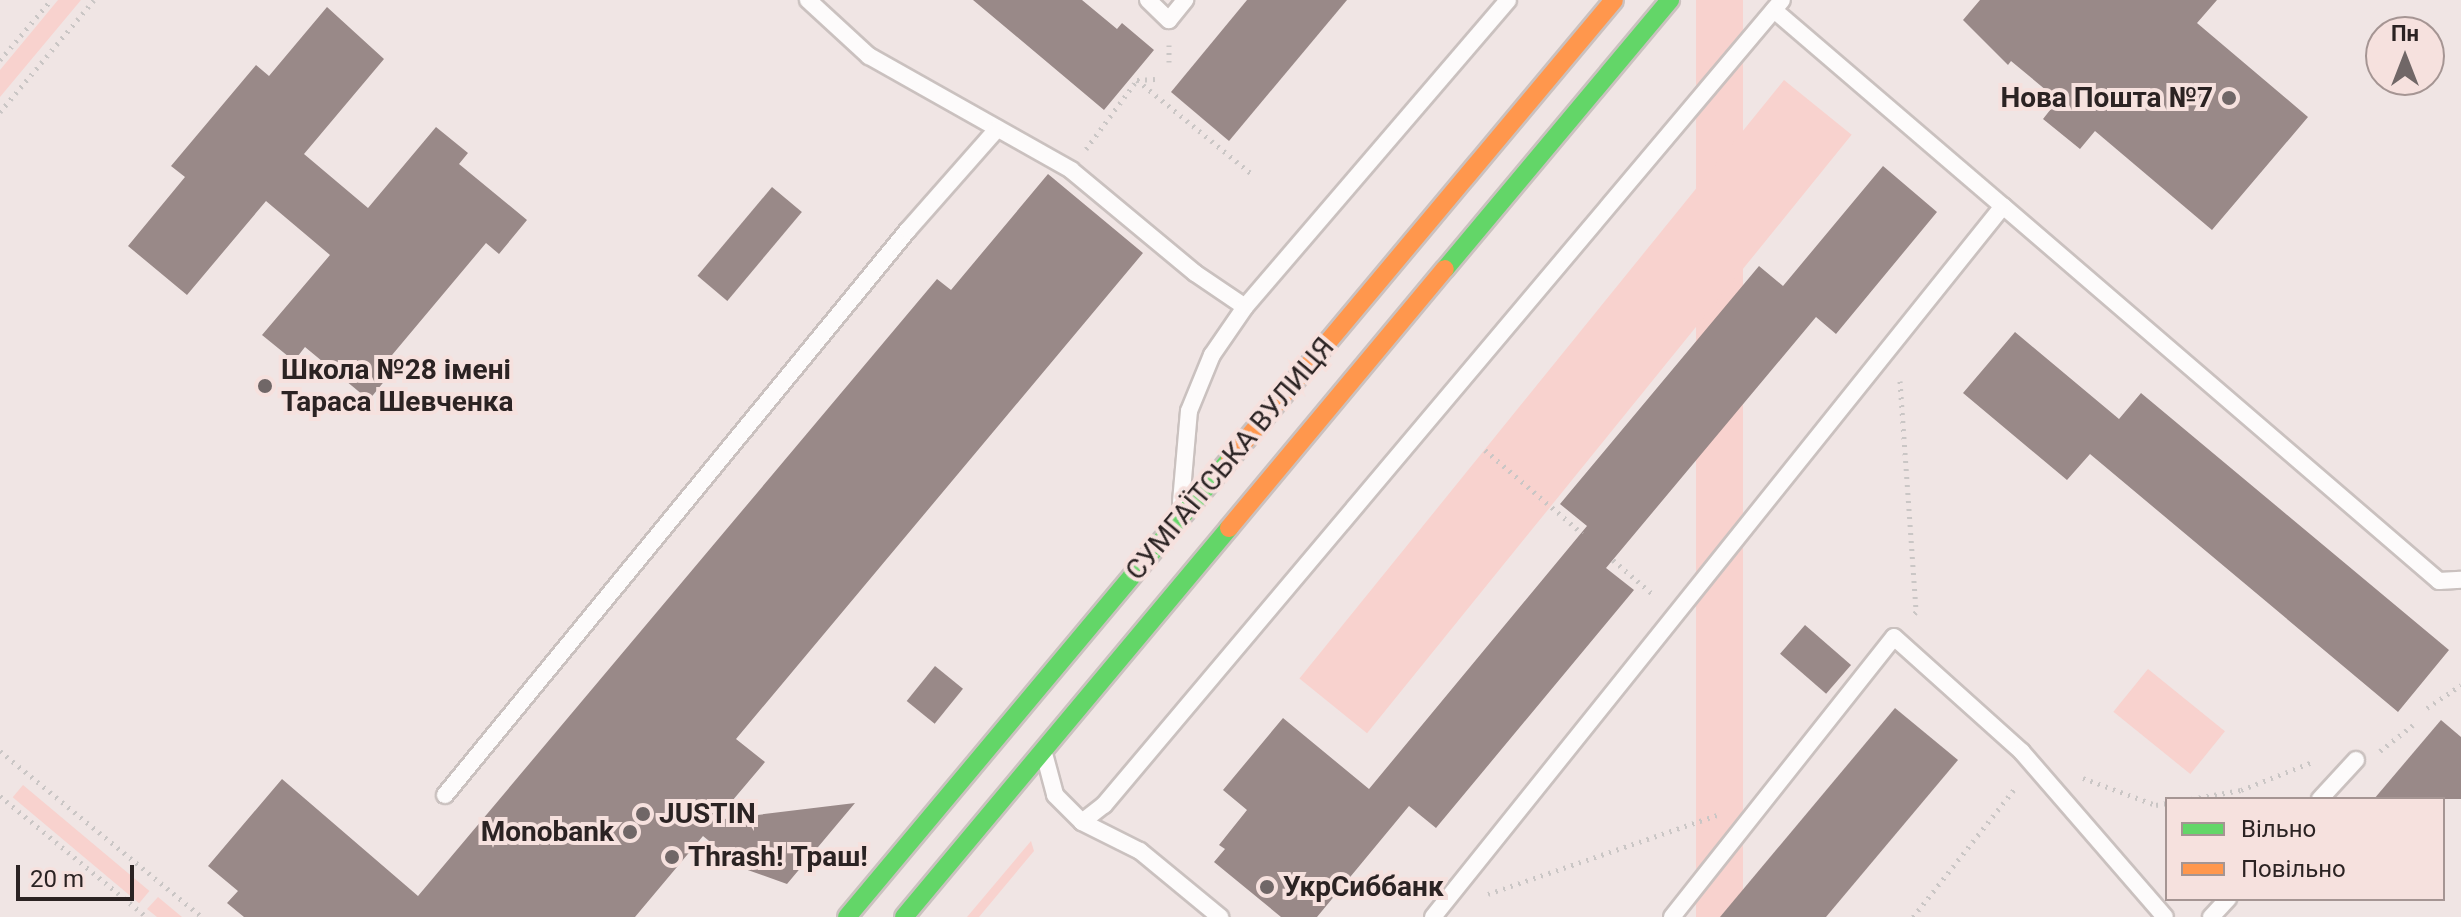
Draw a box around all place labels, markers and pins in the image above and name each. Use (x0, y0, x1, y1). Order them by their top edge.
place label: Нова Пошта №7 (2000, 81, 2213, 115)
marker: Нова Пошта №7 (2220, 89, 2238, 107)
place label: Школа №28 імені Тараса Шевченка (281, 353, 514, 419)
marker: Школа №28 імені Тараса Шевченка (256, 377, 274, 395)
place label: JUSTIN (659, 797, 756, 831)
marker: JUSTIN (634, 805, 652, 823)
place label: Monobank (481, 815, 614, 849)
marker: Monobank (621, 823, 639, 841)
place label: Thrash! Траш! (688, 840, 868, 874)
marker: Thrash! Траш! (663, 848, 681, 866)
place label: УкрСиббанк (1283, 870, 1444, 904)
marker: УкрСиббанк (1258, 878, 1276, 896)

